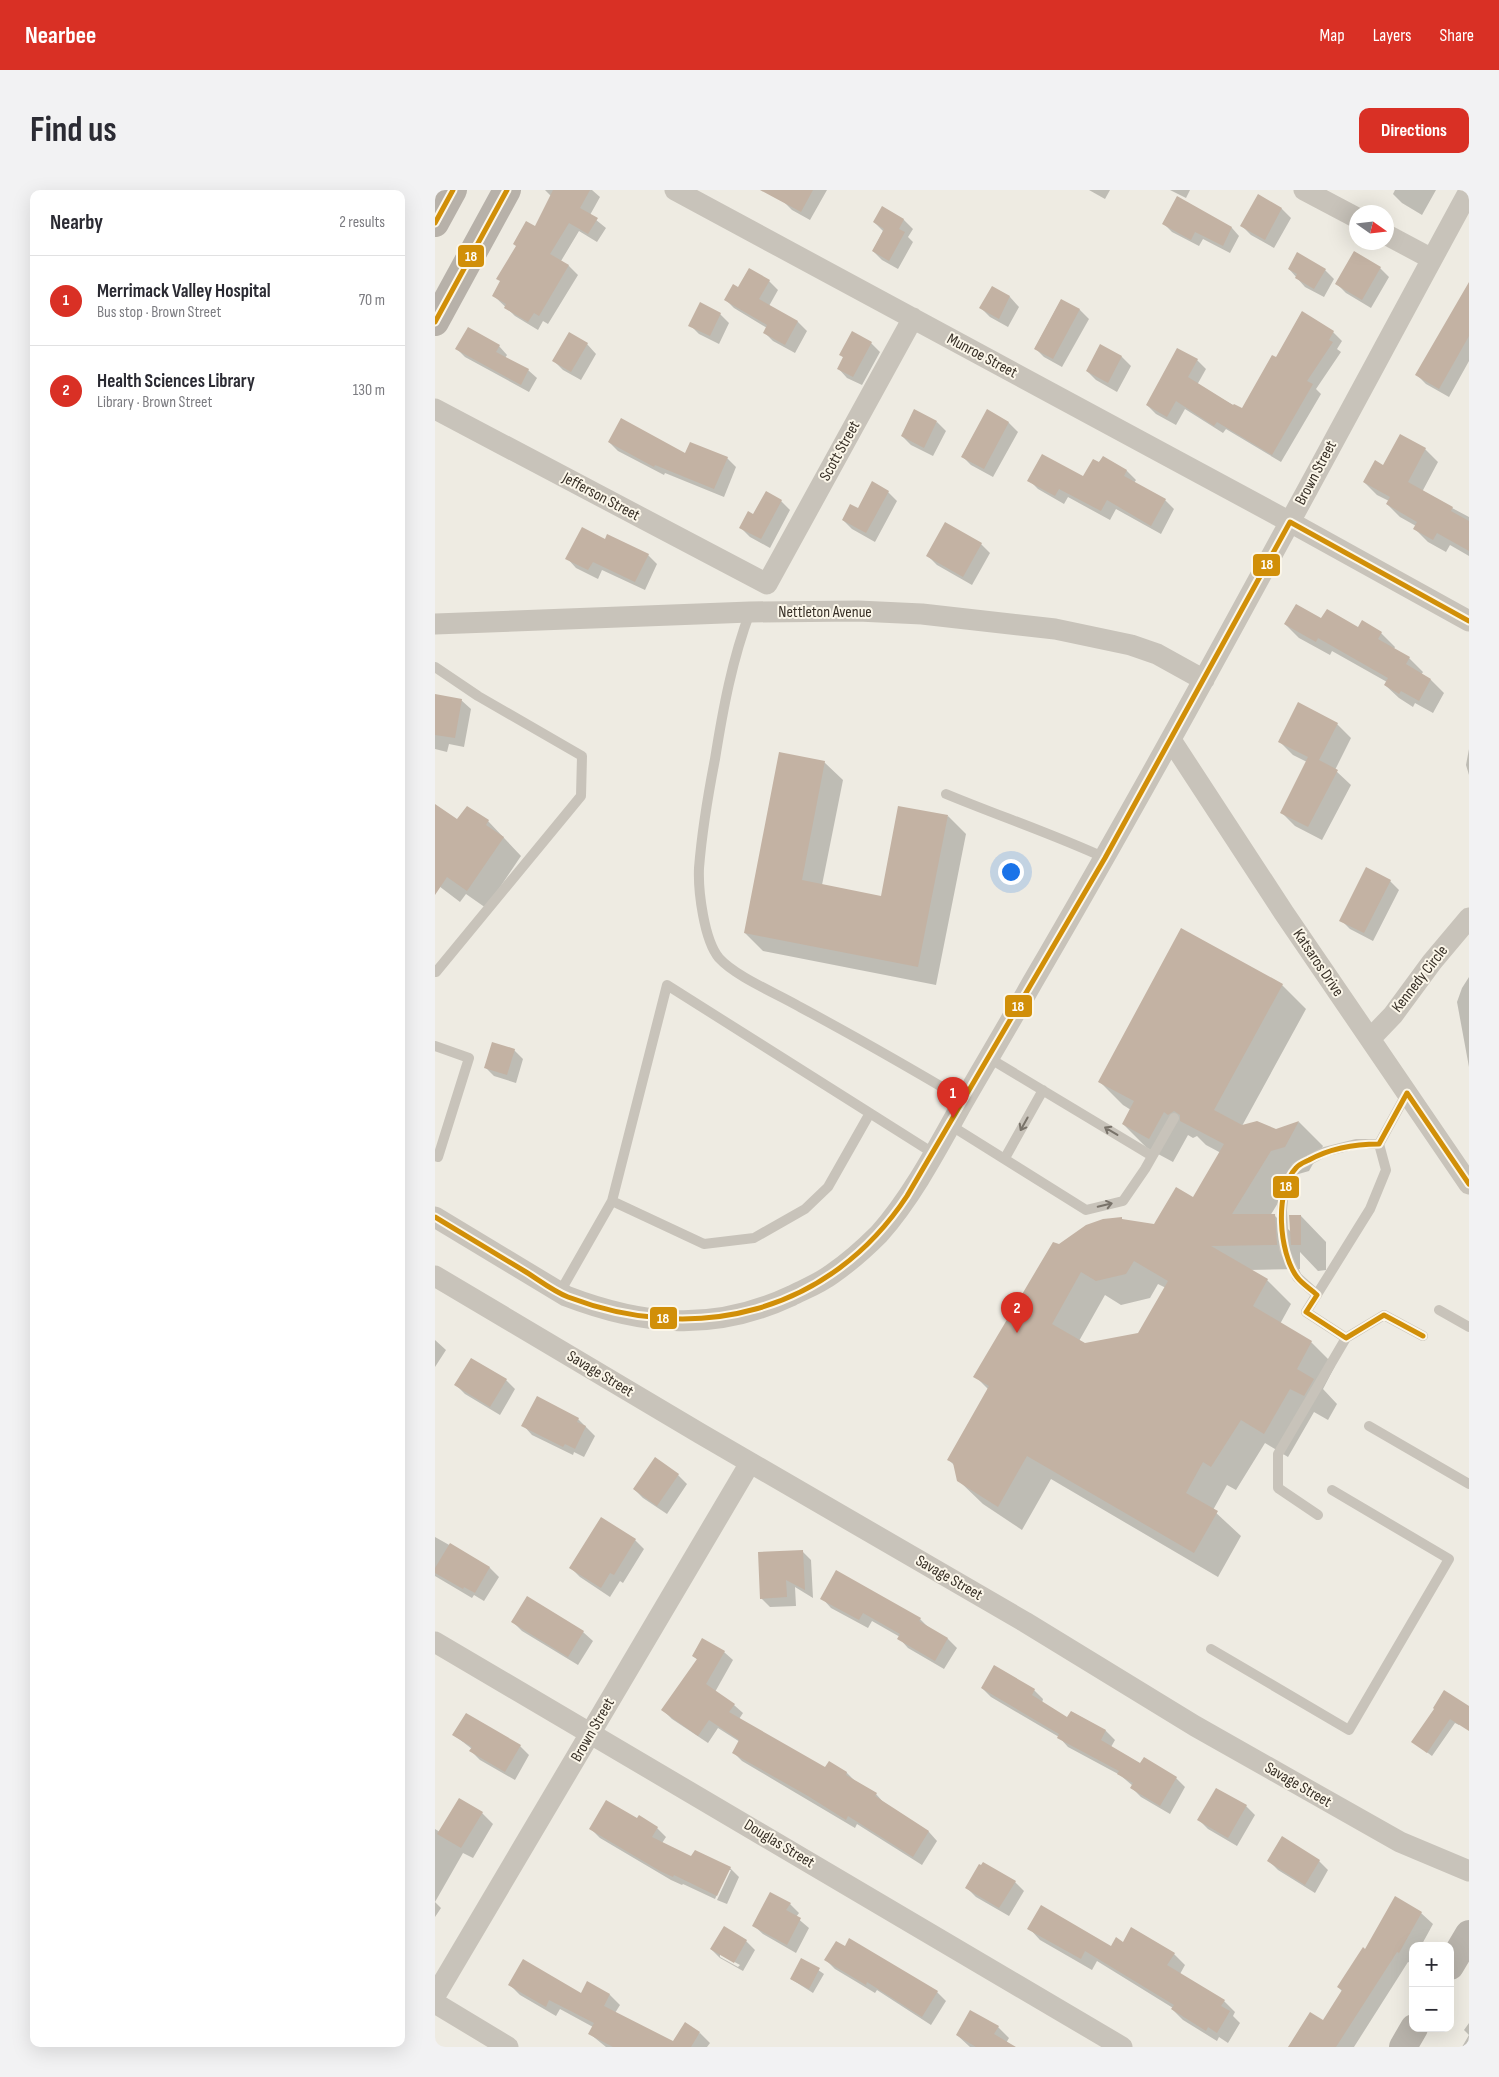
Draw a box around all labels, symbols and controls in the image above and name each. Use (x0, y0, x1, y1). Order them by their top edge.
text: Nearbee (25, 21, 96, 50)
text: Map (1320, 25, 1345, 46)
text: Layers (1373, 25, 1412, 46)
text: Share (1440, 25, 1474, 46)
button: Directions (1359, 108, 1469, 153)
text: Find us (30, 109, 117, 152)
north arrow (1349, 205, 1394, 250)
text: Nearby (50, 210, 103, 235)
text: 2 results (339, 213, 385, 232)
line badge: 18 (457, 244, 485, 268)
text: 18 (465, 248, 477, 265)
text: Merrimack Valley Hospital (97, 280, 271, 303)
text: 1 (63, 291, 69, 310)
text: 70 m (359, 291, 385, 310)
text: Bus stop · Brown Street (97, 303, 221, 322)
street label: Munroe Street (944, 330, 1020, 382)
text: Health Sciences Library (97, 370, 255, 393)
text: 2 (62, 381, 70, 400)
text: 130 m (353, 381, 385, 400)
text: Library · Brown Street (97, 393, 212, 412)
street label: Scott Street (816, 417, 864, 484)
street label: Brown Street (1291, 437, 1341, 508)
street label: Jefferson Street (558, 468, 643, 525)
line badge: 18 (1252, 553, 1281, 577)
text: 18 (1261, 556, 1273, 573)
street label: Nettleton Avenue (778, 603, 872, 622)
your location (998, 859, 1024, 885)
street label: Katsaros Drive (1289, 926, 1347, 1000)
street label: Kennedy Circle (1388, 942, 1452, 1016)
line badge: 18 (1004, 994, 1033, 1018)
text: 18 (1012, 998, 1024, 1015)
pin: 1 (937, 1077, 969, 1118)
one-way arrow (1018, 1117, 1028, 1131)
one-way arrow (1104, 1126, 1118, 1136)
line badge: 18 (1272, 1175, 1300, 1199)
text: 18 (1280, 1178, 1292, 1195)
one-way arrow (1097, 1200, 1113, 1209)
pin: 2 (1001, 1292, 1033, 1333)
line badge: 18 (649, 1306, 678, 1330)
text: 18 (657, 1310, 669, 1327)
street label: Savage Street (563, 1347, 637, 1401)
street label: Savage Street (912, 1551, 986, 1605)
street label: Brown Street (567, 1695, 619, 1765)
street label: Savage Street (1261, 1758, 1335, 1812)
street label: Douglas Street (740, 1816, 818, 1872)
map controls (1409, 1942, 1454, 2032)
button: + (1409, 1942, 1454, 1987)
button: − (1409, 1987, 1454, 2032)

